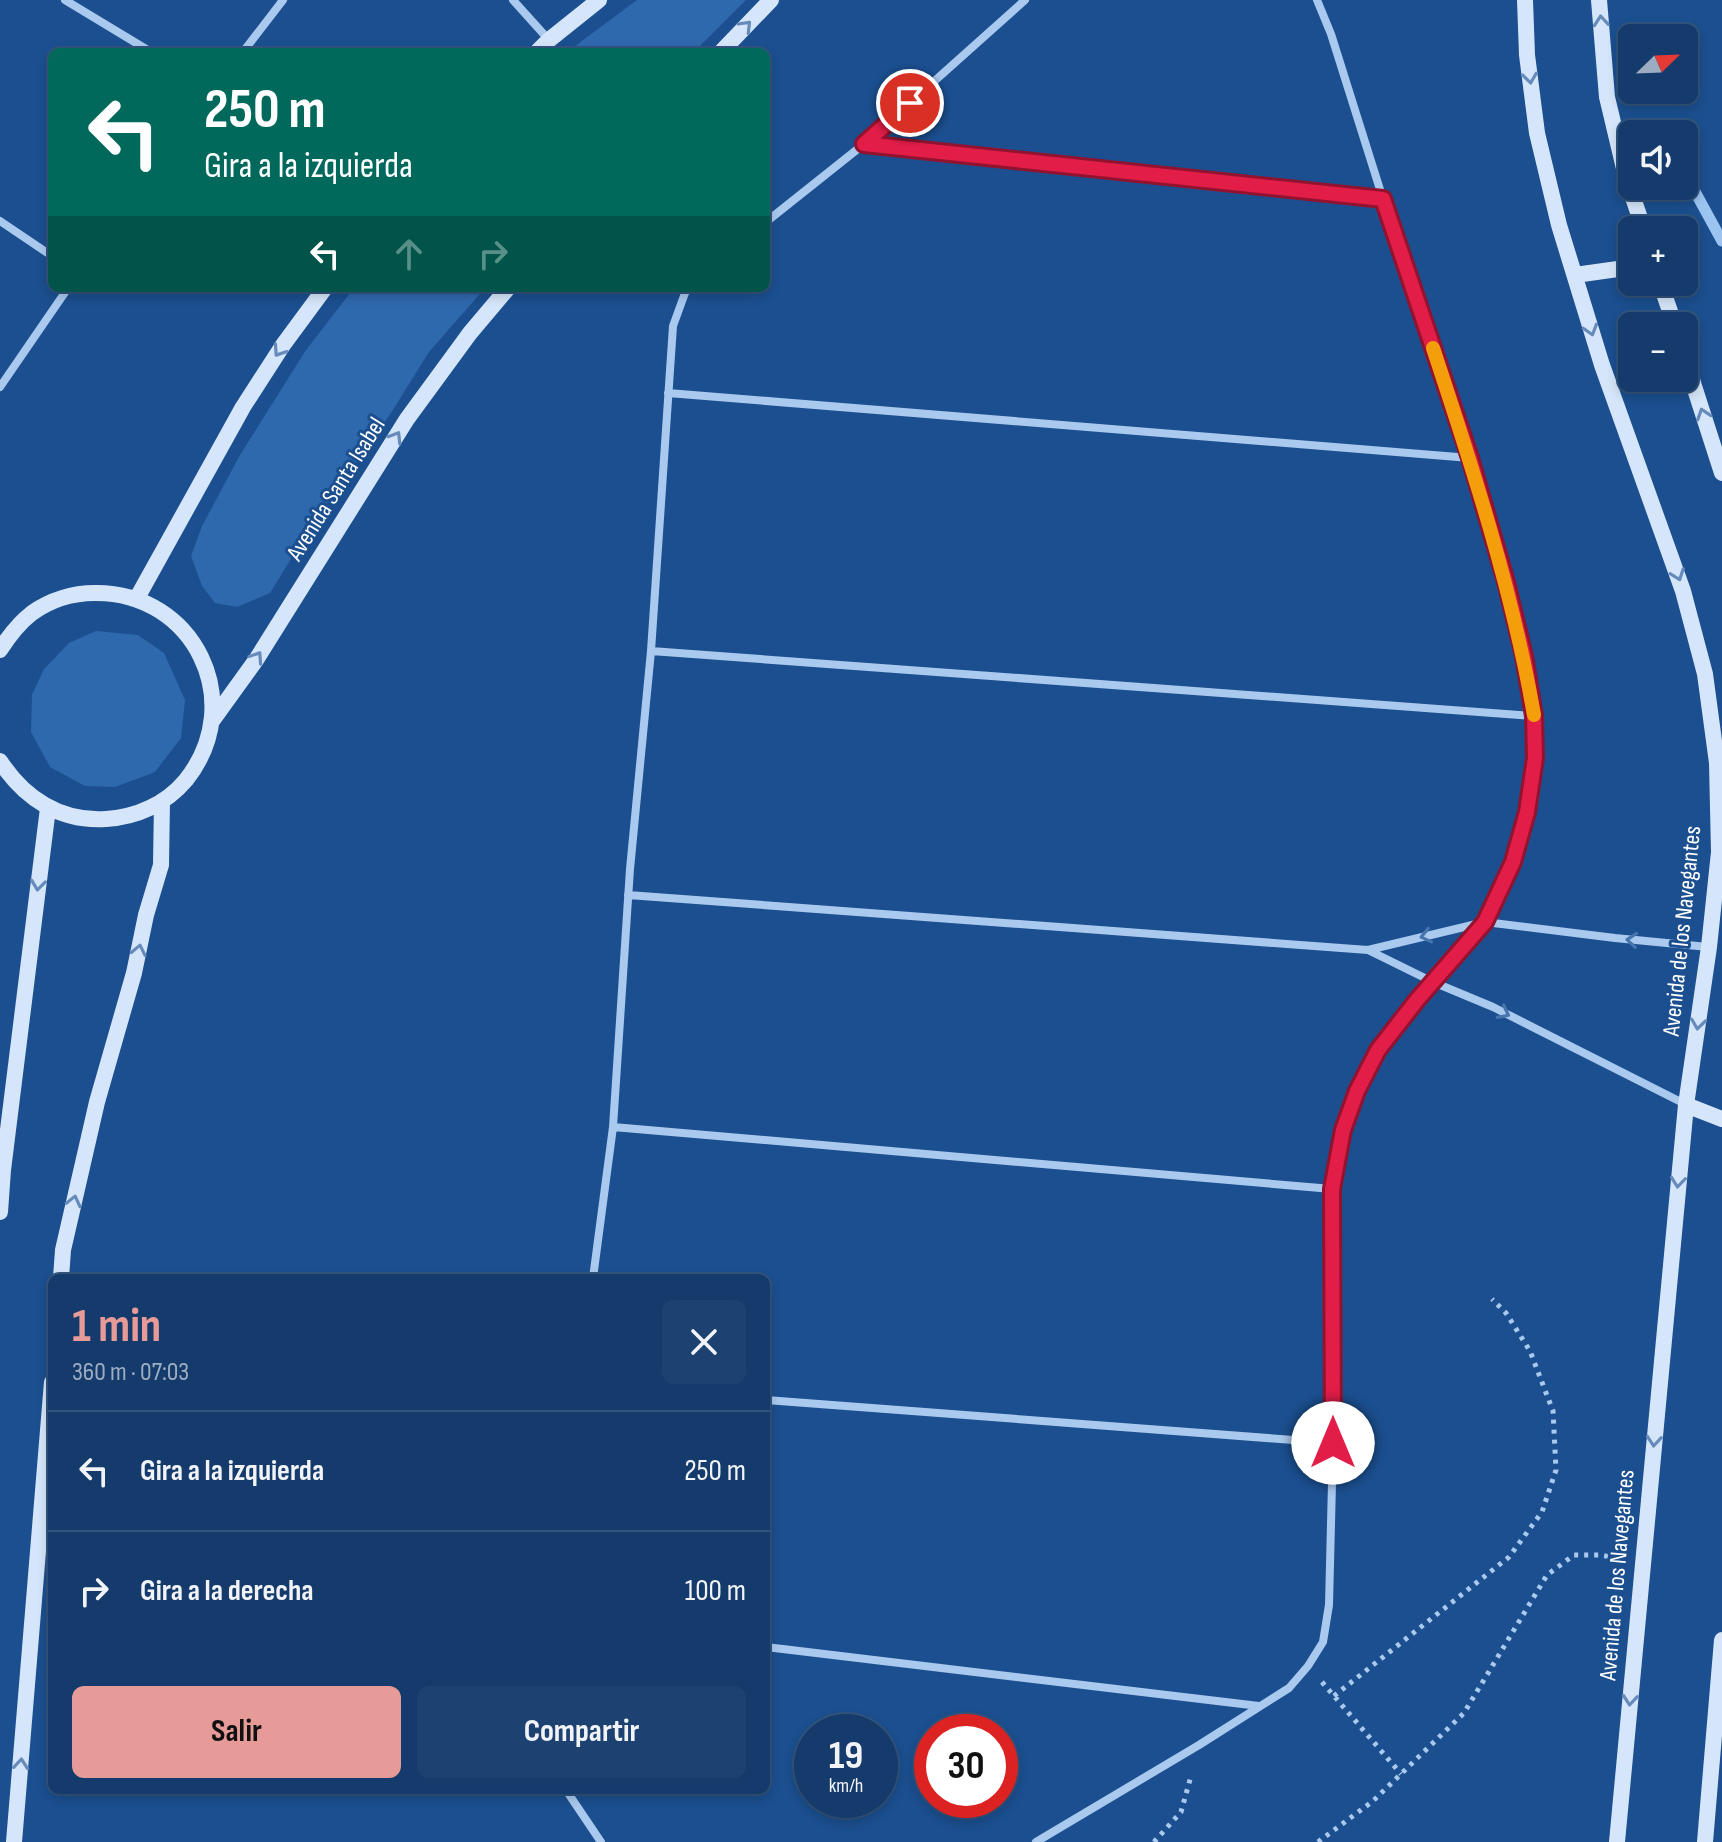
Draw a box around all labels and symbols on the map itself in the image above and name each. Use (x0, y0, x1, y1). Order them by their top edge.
one-way arrow (1592, 14, 1609, 27)
one-way arrow (737, 21, 751, 35)
north arrow (1618, 24, 1698, 104)
pin (876, 69, 944, 137)
one-way arrow (1521, 71, 1538, 85)
one-way arrow (1582, 322, 1598, 336)
one-way arrow (274, 342, 289, 357)
one-way arrow (1696, 408, 1712, 421)
street label: Avenida Santa Isabel (280, 412, 392, 567)
one-way arrow (386, 432, 401, 446)
one-way arrow (1668, 567, 1684, 581)
one-way arrow (247, 652, 262, 666)
street label: Avenida de los Navegantes (1656, 824, 1707, 1039)
one-way arrow (30, 879, 47, 892)
one-way arrow (1420, 927, 1434, 944)
one-way arrow (1625, 932, 1638, 949)
one-way arrow (130, 943, 147, 957)
one-way arrow (1496, 1004, 1511, 1019)
one-way arrow (1690, 1017, 1707, 1031)
one-way arrow (1670, 1176, 1687, 1189)
one-way arrow (65, 1195, 82, 1209)
position arrow (1291, 1401, 1375, 1485)
one-way arrow (1646, 1435, 1663, 1448)
street label: Avenida de los Navegantes (1593, 1469, 1641, 1682)
one-way arrow (1622, 1694, 1639, 1707)
speed limit sign: 30 (914, 1714, 1018, 1818)
one-way arrow (12, 1757, 29, 1770)

